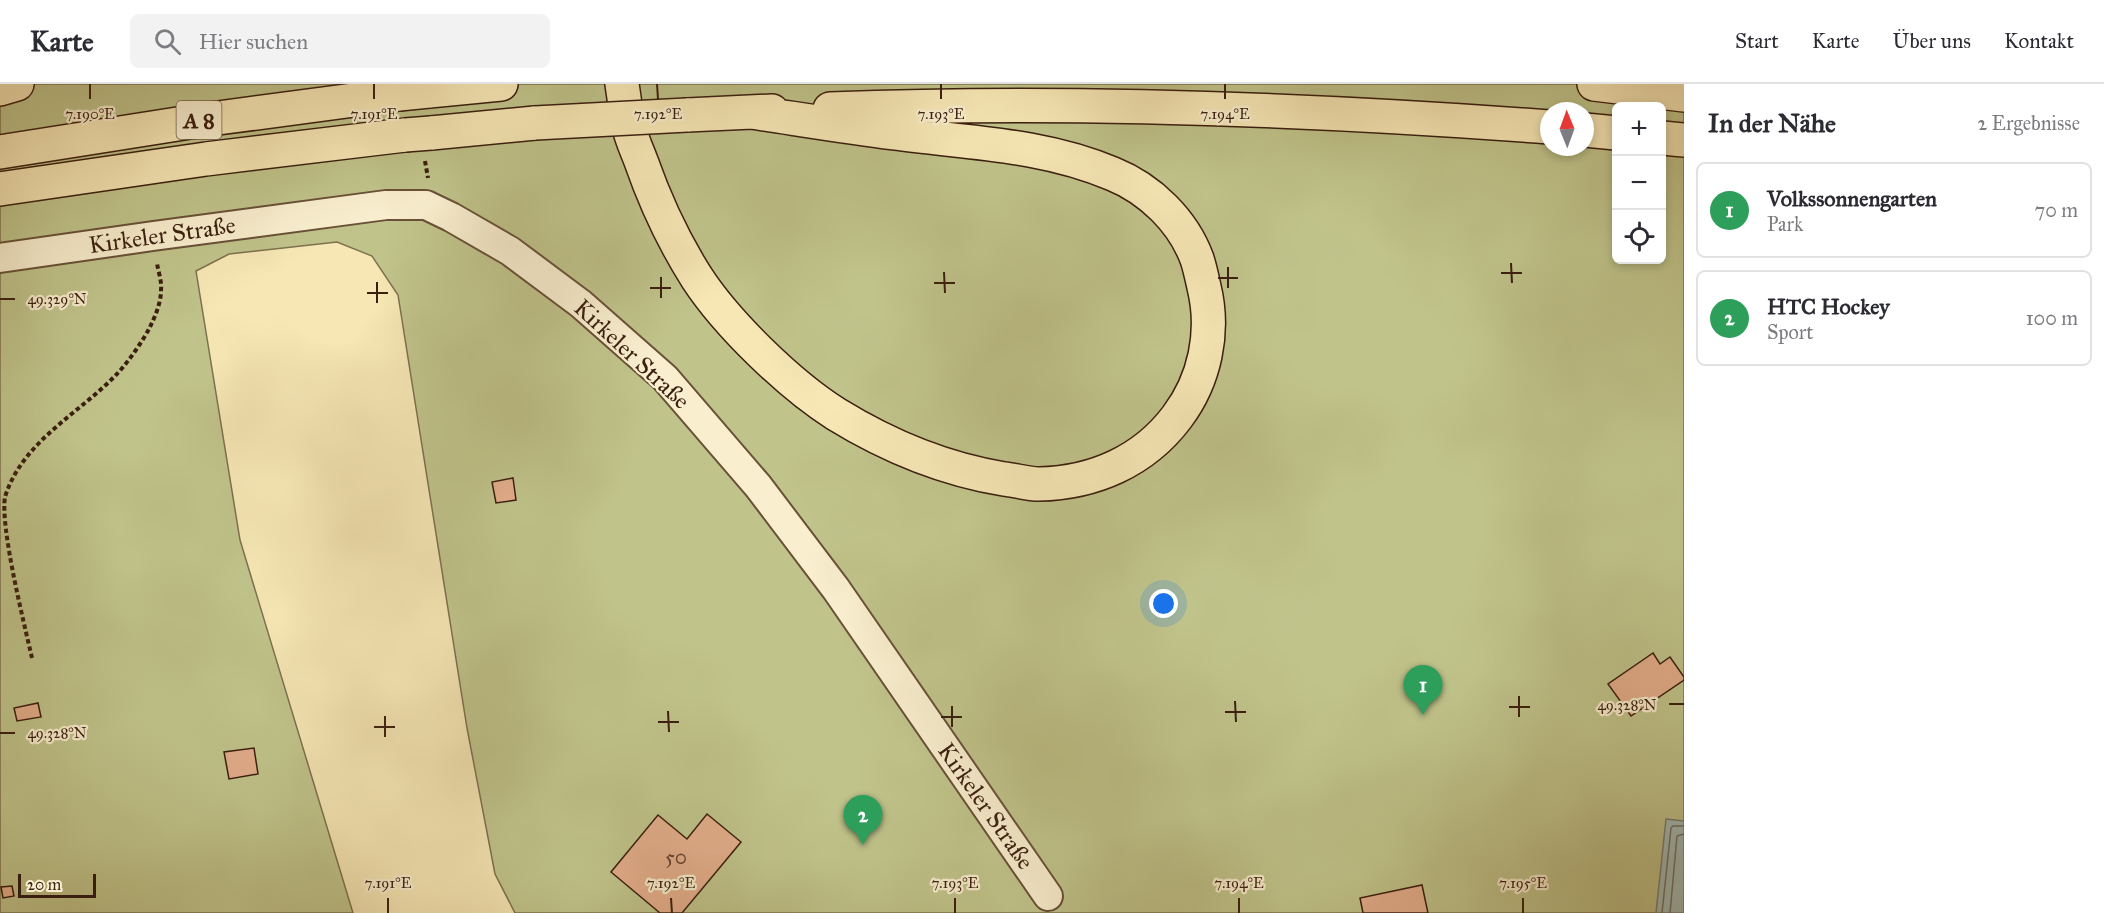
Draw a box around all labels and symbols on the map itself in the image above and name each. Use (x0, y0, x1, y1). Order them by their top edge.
road number: A 8 (176, 101, 222, 139)
north arrow (1540, 102, 1594, 156)
text: 7.190°E (65, 105, 115, 123)
text: 7.191°E (351, 105, 398, 123)
text: 7.192°E (634, 105, 682, 123)
text: 7.193°E (918, 105, 965, 123)
text: 7.194°E (1200, 105, 1250, 123)
street label: Kirkeler Straße (87, 210, 237, 260)
text: 49.329°N (27, 290, 87, 308)
street label: Kirkeler Straße (568, 293, 696, 415)
your location (1149, 589, 1178, 618)
pin: 1 (1404, 666, 1442, 715)
text: 49.328°N (1597, 696, 1657, 714)
text: 49.328°N (27, 724, 87, 742)
street label: Kirkeler Straße (931, 737, 1041, 875)
pin: 2 (844, 796, 882, 845)
house number: 50 (665, 844, 687, 870)
scale bar (18, 871, 96, 898)
text: 7.191°E (365, 874, 412, 892)
text: 7.192°E (647, 874, 695, 892)
text: 7.193°E (932, 874, 979, 892)
text: 7.194°E (1214, 874, 1264, 892)
text: 7.195°E (1499, 874, 1547, 892)

